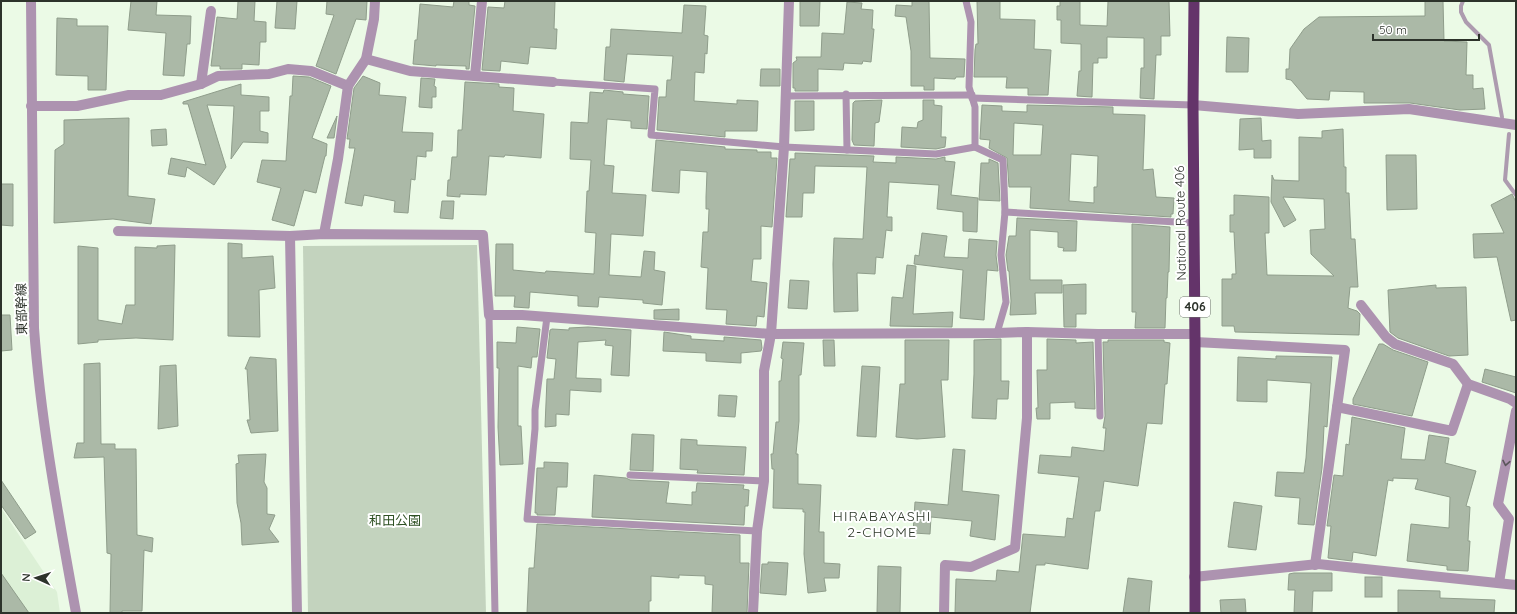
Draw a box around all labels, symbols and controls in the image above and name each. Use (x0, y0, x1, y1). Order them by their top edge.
scale bar (1373, 16, 1479, 42)
text: 50 m (1379, 22, 1407, 37)
street label: National Route 406 (1171, 165, 1189, 281)
street label: 東部幹線 (13, 283, 29, 335)
road number: 406 (1180, 297, 1210, 317)
one-way arrow (1502, 460, 1510, 467)
district label: HIRABAYASHI 2-CHOME (833, 507, 931, 541)
park label: 和田公園 (369, 512, 421, 528)
north arrow (16, 558, 56, 598)
text: N (19, 573, 33, 582)

